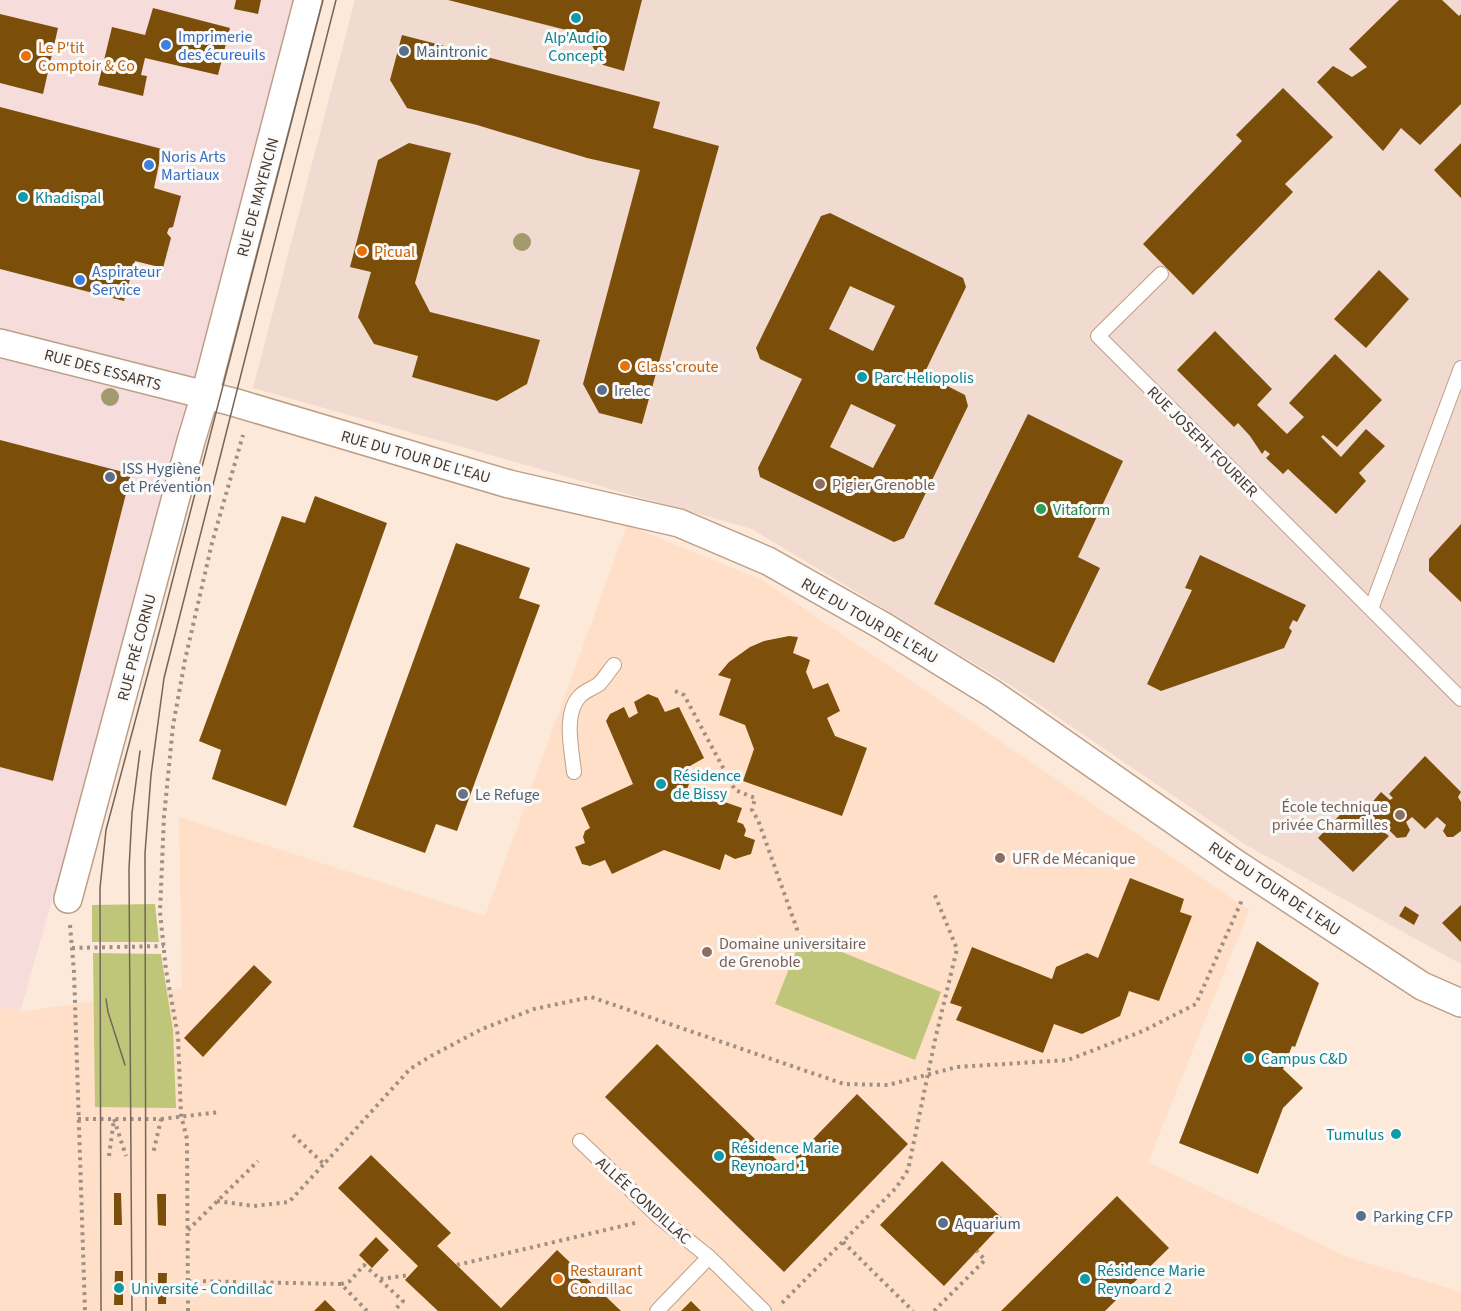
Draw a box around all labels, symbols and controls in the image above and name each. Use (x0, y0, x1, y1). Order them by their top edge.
marker: Alp'Audio Concept (569, 11, 583, 25)
place label: Imprimerie des écureuils (178, 26, 266, 66)
place label: Alp'Audio Concept (544, 27, 608, 67)
place label: Le P'tit Comptoir & Co (38, 37, 135, 77)
marker: Imprimerie des écureuils (159, 38, 173, 52)
place label: Maintronic (416, 41, 488, 63)
marker: Maintronic (397, 44, 411, 58)
marker: Le P'tit Comptoir & Co (19, 49, 33, 63)
street label: RUE DE MAYENCIN (231, 135, 284, 259)
place label: Noris Arts Martiaux (161, 146, 226, 186)
marker: Noris Arts Martiaux (142, 158, 156, 172)
place label: Khadispal (35, 187, 101, 209)
marker: Khadispal (16, 190, 30, 204)
place label: Picual (374, 241, 415, 263)
marker: Picual (355, 244, 369, 258)
place label: Aspirateur Service (92, 261, 161, 301)
marker: Aspirateur Service (73, 273, 87, 287)
street label: RUE DES ESSARTS (42, 344, 164, 396)
place label: Class'croute (637, 356, 718, 378)
marker: Class'croute (618, 359, 632, 373)
place label: Parc Heliopolis (874, 367, 974, 389)
marker: Parc Heliopolis (855, 370, 869, 384)
place label: Irelec (614, 380, 651, 402)
street label: RUE JOSEPH FOURIER (1142, 381, 1263, 502)
marker: Irelec (595, 383, 609, 397)
street label: RUE DU TOUR DE L'EAU (338, 425, 493, 489)
place label: ISS Hygiène et Prévention (122, 458, 212, 498)
marker: ISS Hygiène et Prévention (103, 470, 117, 484)
place label: Pigier Grenoble (832, 474, 935, 496)
marker: Pigier Grenoble (813, 477, 827, 491)
place label: Vitaform (1053, 499, 1110, 521)
marker: Vitaform (1034, 502, 1048, 516)
street label: RUE DU TOUR DE L'EAU (797, 573, 942, 669)
street label: RUE PRÉ CORNU (112, 591, 162, 703)
place label: Résidence de Bissy (673, 765, 741, 805)
marker: Résidence de Bissy (654, 777, 668, 791)
place label: Le Refuge (475, 784, 540, 806)
marker: Le Refuge (456, 787, 470, 801)
place label: École technique privée Charmilles (1272, 796, 1388, 836)
marker: École technique privée Charmilles (1393, 808, 1407, 822)
street label: RUE DU TOUR DE L'EAU (1204, 836, 1345, 941)
place label: UFR de Mécanique (1012, 848, 1136, 870)
marker: UFR de Mécanique (993, 851, 1007, 865)
place label: Domaine universitaire de Grenoble (719, 933, 866, 973)
marker: Domaine universitaire de Grenoble (700, 945, 714, 959)
place label: Campus C&D (1261, 1048, 1348, 1070)
marker: Campus C&D (1242, 1051, 1256, 1065)
place label: Tumulus (1326, 1124, 1384, 1146)
marker: Tumulus (1389, 1127, 1403, 1141)
place label: Résidence Marie Reynoard 1 (731, 1137, 839, 1177)
marker: Résidence Marie Reynoard 1 (712, 1149, 726, 1163)
street label: ALLÉE CONDILLAC (591, 1152, 696, 1249)
place label: Parking CFP (1373, 1206, 1453, 1228)
marker: Parking CFP (1354, 1209, 1368, 1223)
place label: Aquarium (955, 1213, 1021, 1235)
marker: Aquarium (936, 1216, 950, 1230)
place label: Restaurant Condillac (570, 1260, 643, 1300)
place label: Résidence Marie Reynoard 2 (1097, 1260, 1205, 1300)
marker: Restaurant Condillac (551, 1272, 565, 1286)
marker: Résidence Marie Reynoard 2 (1078, 1272, 1092, 1286)
place label: Université - Condillac (131, 1278, 273, 1300)
marker: Université - Condillac (112, 1281, 126, 1295)

